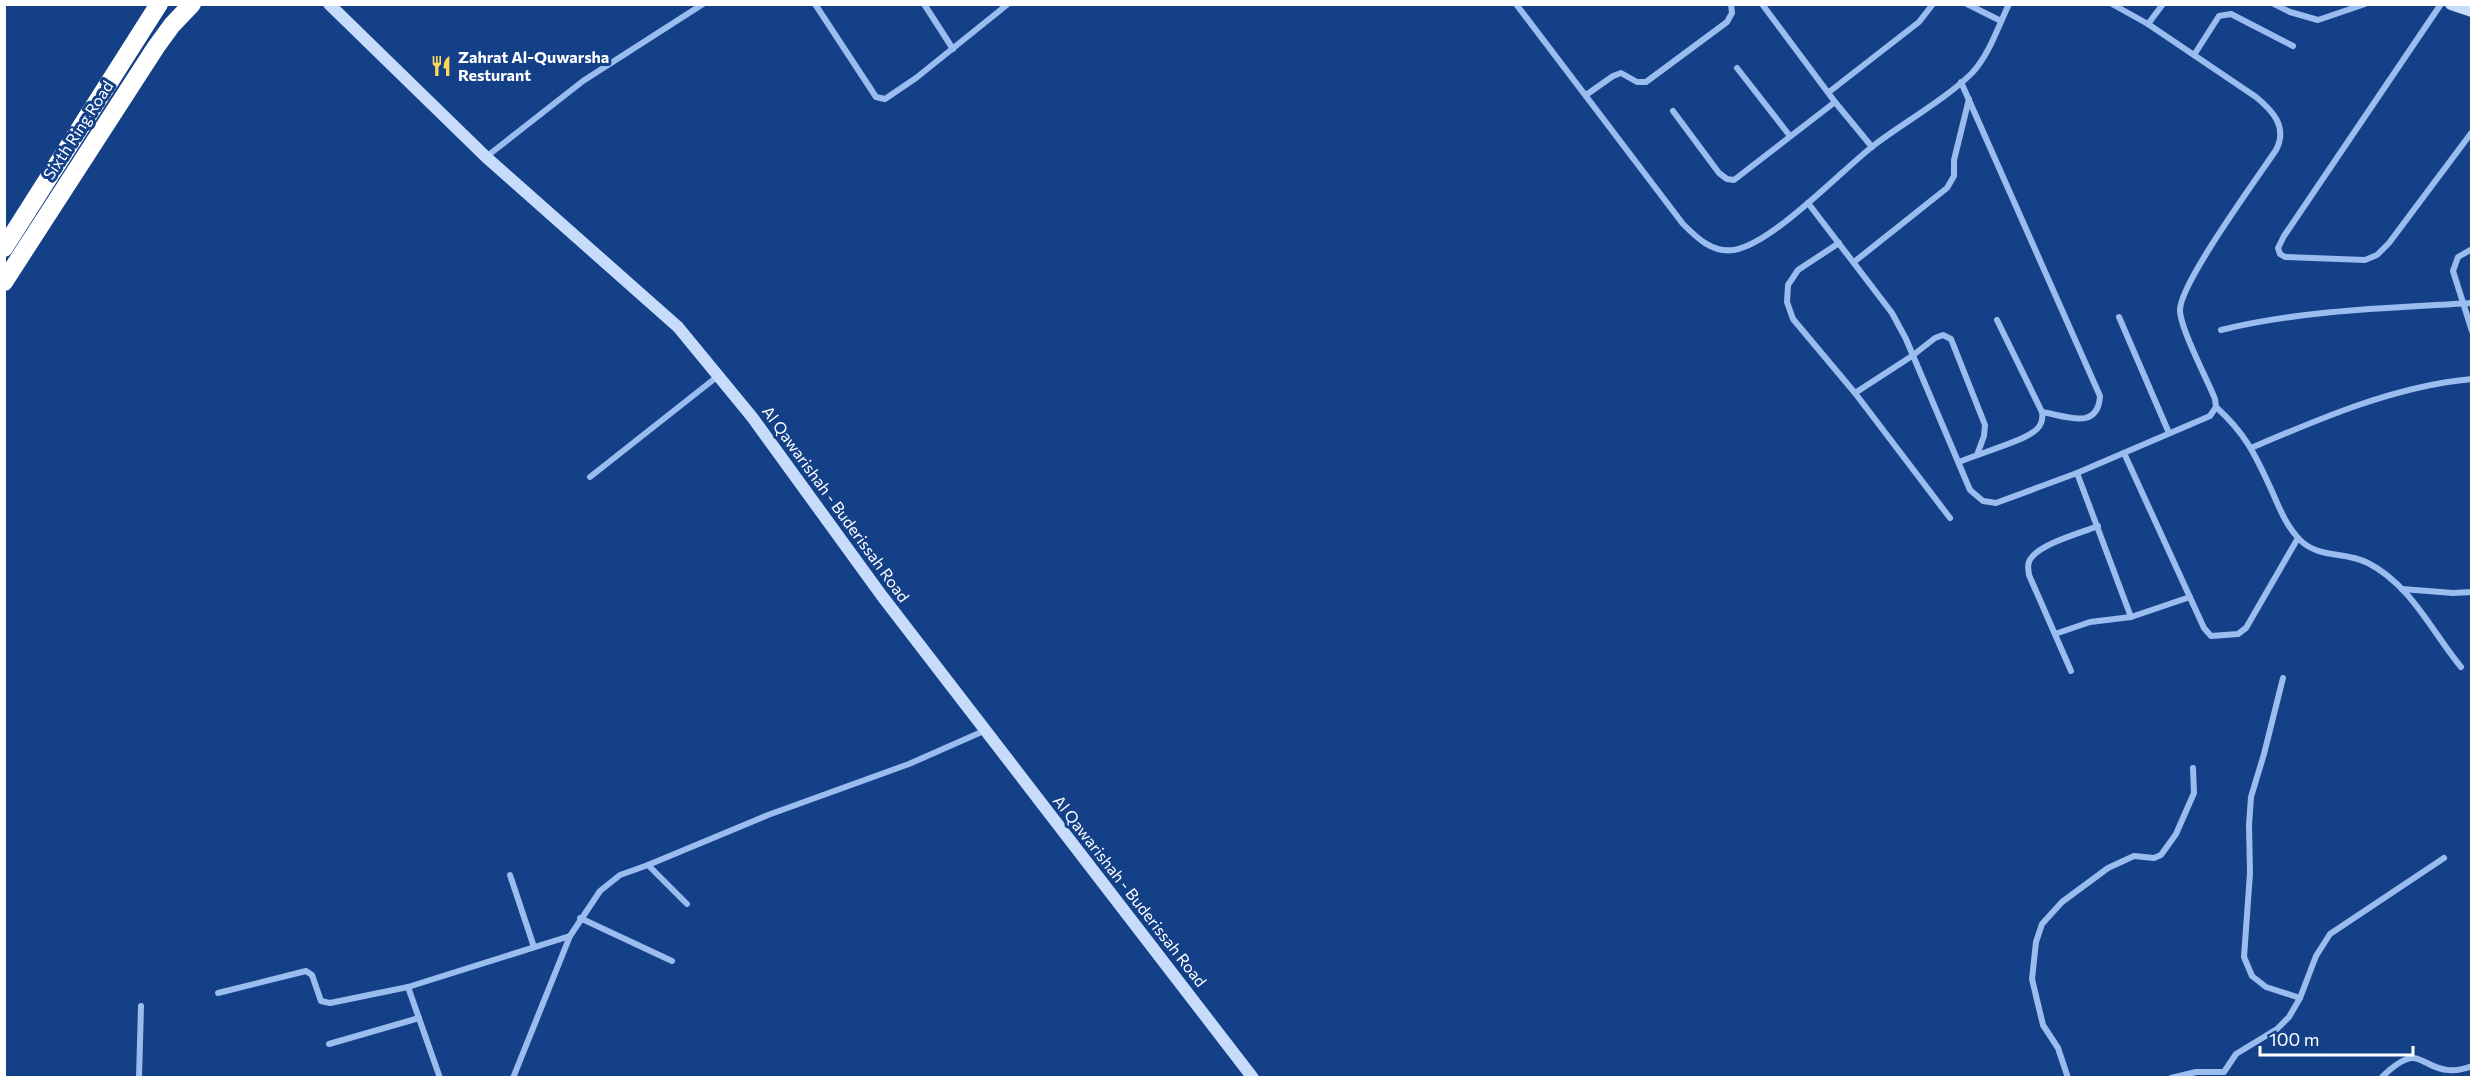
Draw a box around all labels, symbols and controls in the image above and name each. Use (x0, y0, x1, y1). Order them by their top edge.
place label: Zahrat Al-Quwarsha Resturant (458, 47, 609, 84)
restaurant icon: Zahrat Al-Quwarsha Resturant (429, 54, 453, 78)
street label: Sixth Ring Road (39, 77, 117, 183)
street label: Al Qawarishah - Buderissah Road (759, 402, 914, 605)
street label: Al Qawarishah - Buderissah Road (1050, 791, 1211, 990)
scale bar (2260, 1019, 2413, 1057)
text: 100 m (2269, 1028, 2319, 1050)

